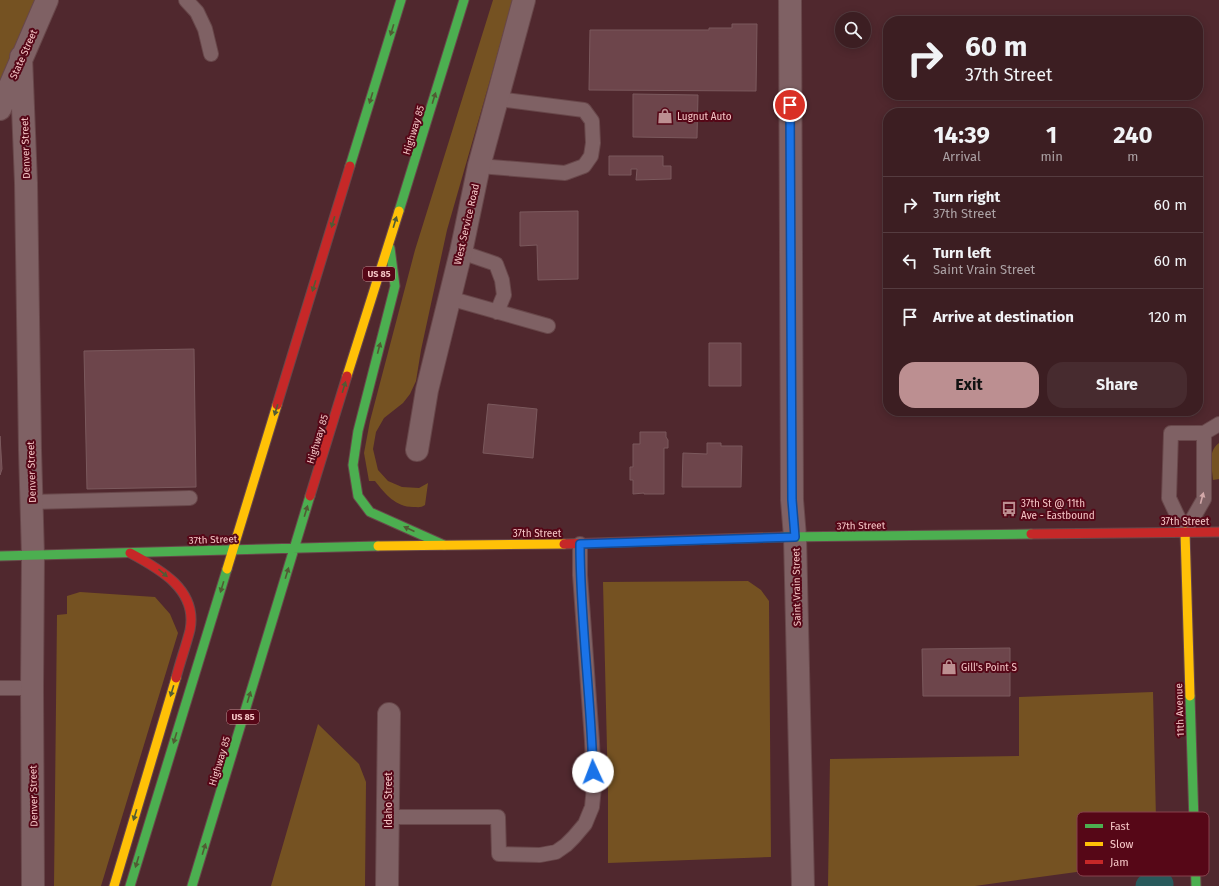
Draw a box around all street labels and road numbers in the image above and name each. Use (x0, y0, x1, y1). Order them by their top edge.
street label: State Street (8, 27, 40, 81)
street label: Highway 85 (401, 104, 427, 156)
street label: Denver Street (19, 117, 33, 179)
street label: West Service Road (452, 183, 482, 266)
road number: US 85 (363, 267, 395, 281)
street label: Highway 85 (305, 413, 331, 465)
street label: Denver Street (25, 441, 39, 503)
street label: 37th Street (1161, 516, 1210, 528)
street label: 37th Street (837, 520, 886, 532)
street label: 37th Street (513, 528, 562, 540)
street label: 37th Street (189, 533, 238, 547)
street label: Saint Vrain Street (790, 547, 804, 626)
street label: 11th Avenue (1173, 683, 1187, 737)
road number: US 85 (227, 710, 259, 724)
street label: Highway 85 (207, 735, 233, 787)
street label: Denver Street (27, 765, 41, 827)
street label: Idaho Street (383, 772, 395, 828)

